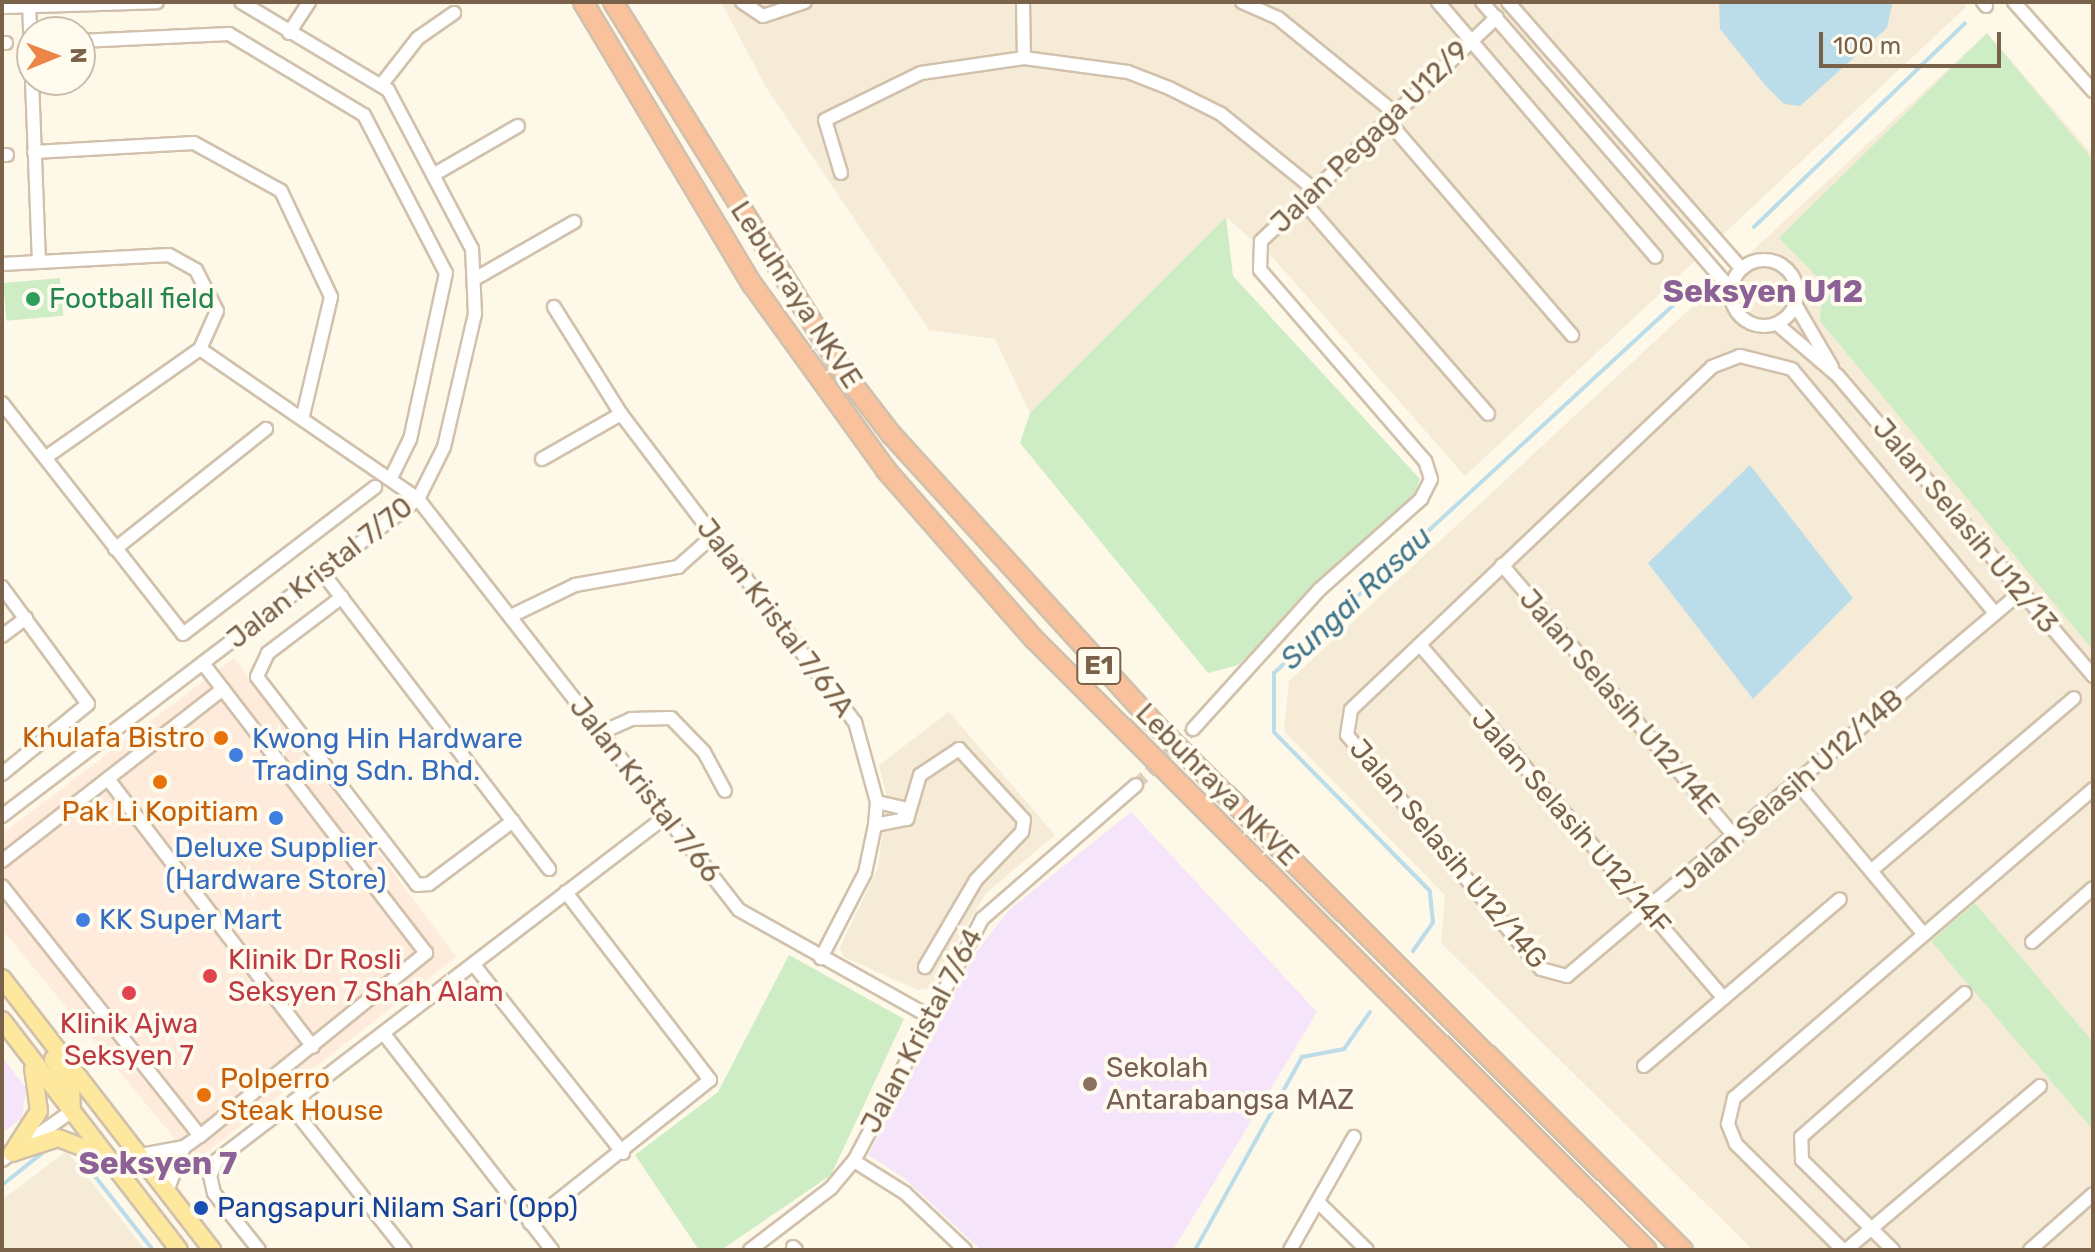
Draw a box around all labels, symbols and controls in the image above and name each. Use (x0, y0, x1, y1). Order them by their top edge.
north arrow (16, 16, 96, 96)
scale bar (1823, 16, 2005, 66)
text: 100 m (1833, 32, 1901, 60)
street label: Jalan Pegaga U12/9 (1264, 34, 1476, 240)
text: N (65, 47, 92, 64)
street label: Lebuhraya NKVE (723, 195, 869, 395)
district label: Seksyen U12 (1663, 272, 1863, 310)
place label: Football field (49, 282, 215, 316)
marker: Football field (24, 290, 42, 308)
street label: Jalan Selasih U12/13 (1865, 412, 2065, 640)
street label: Jalan Kristal 7/70 (221, 490, 419, 656)
street label: Jalan Kristal 7/67A (689, 512, 861, 724)
water label: Sungai Rasau (1273, 519, 1439, 677)
street label: Jalan Selasih U12/14E (1512, 583, 1726, 821)
road number: E1 (1075, 644, 1123, 688)
street label: Jalan Selasih U12/14B (1670, 683, 1910, 897)
street label: Jalan Kristal 7/66 (562, 691, 728, 889)
street label: Lebuhraya NKVE (1129, 697, 1305, 873)
street label: Jalan Selasih U12/14F (1464, 703, 1678, 941)
place label: Khulafa Bistro (22, 721, 205, 755)
place label: Kwong Hin Hardware Trading Sdn. Bhd. (252, 722, 523, 788)
marker: Khulafa Bistro (212, 729, 230, 747)
street label: Jalan Selasih U12/14G (1342, 732, 1554, 976)
marker: Kwong Hin Hardware Trading Sdn. Bhd. (227, 746, 245, 764)
marker: Pak Li Kopitiam (151, 773, 169, 791)
place label: Pak Li Kopitiam (61, 795, 259, 829)
marker: Deluxe Supplier (Hardware Store) (267, 809, 285, 827)
place label: Deluxe Supplier (Hardware Store) (165, 831, 387, 897)
place label: KK Super Mart (99, 903, 283, 937)
marker: KK Super Mart (74, 911, 92, 929)
street label: Jalan Kristal 7/64 (854, 923, 990, 1139)
place label: Klinik Dr Rosli Seksyen 7 Shah Alam (228, 943, 504, 1009)
marker: Klinik Dr Rosli Seksyen 7 Shah Alam (199, 965, 221, 987)
marker: Klinik Ajwa Seksyen 7 (118, 982, 140, 1004)
place label: Klinik Ajwa Seksyen 7 (59, 1007, 199, 1073)
place label: Sekolah Antarabangsa MAZ (1106, 1051, 1354, 1117)
place label: Polperro Steak House (220, 1062, 384, 1128)
marker: Sekolah Antarabangsa MAZ (1081, 1075, 1099, 1093)
marker: Polperro Steak House (195, 1086, 213, 1104)
district label: Seksyen 7 (79, 1144, 237, 1182)
place label: Pangsapuri Nilam Sari (Opp) (217, 1191, 578, 1225)
marker: Pangsapuri Nilam Sari (Opp) (192, 1199, 210, 1217)

